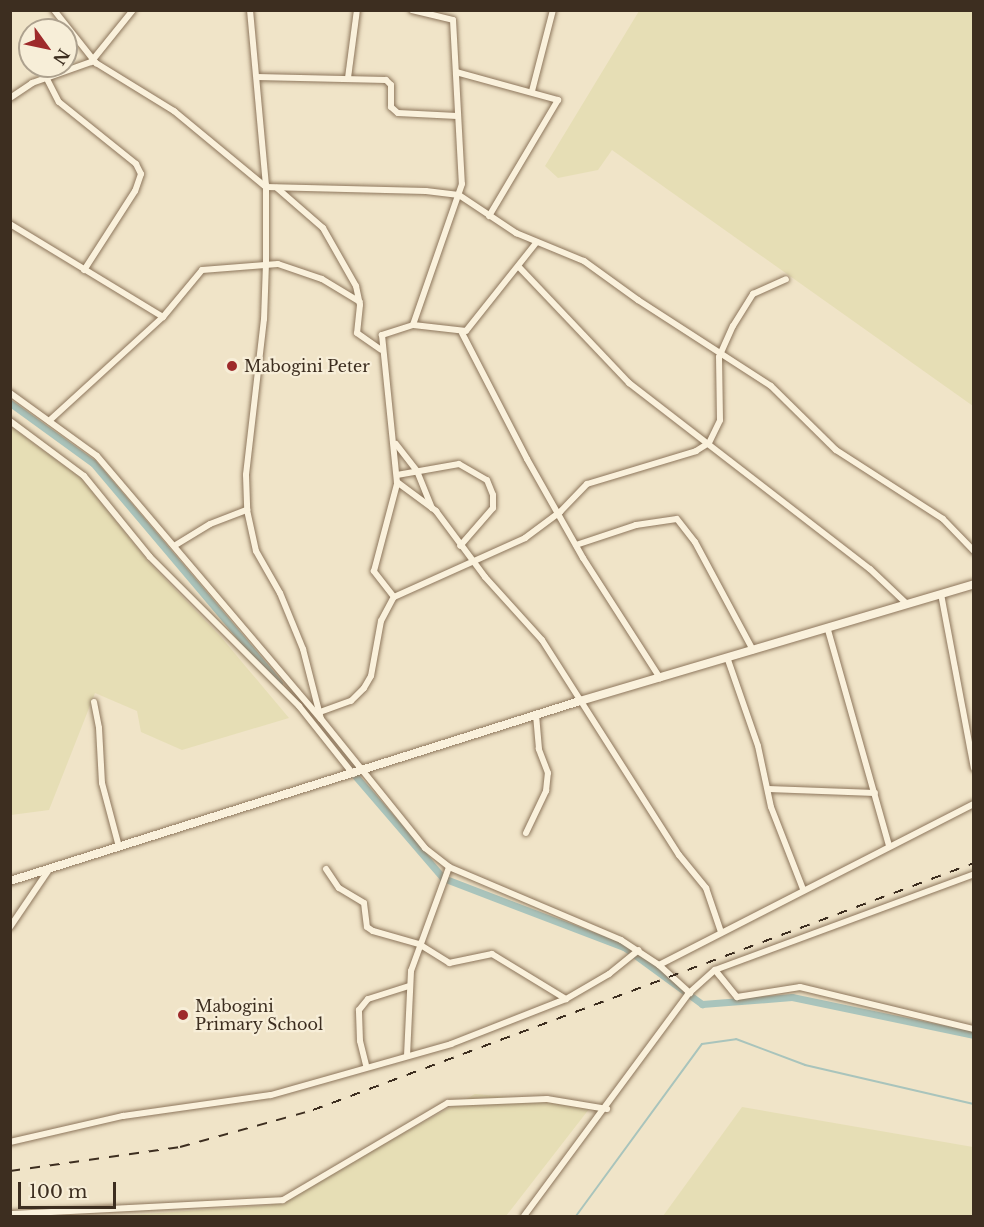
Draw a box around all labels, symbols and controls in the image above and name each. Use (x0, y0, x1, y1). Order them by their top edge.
north arrow (18, 18, 78, 78)
text: N (49, 45, 74, 68)
place label: Mabogini Peter (244, 356, 370, 376)
marker: Mabogini Peter (225, 359, 239, 373)
place label: Mabogini Primary School (195, 996, 324, 1034)
marker: Mabogini Primary School (176, 1008, 190, 1022)
scale bar (21, 1170, 118, 1208)
text: 100 m (29, 1181, 87, 1203)

